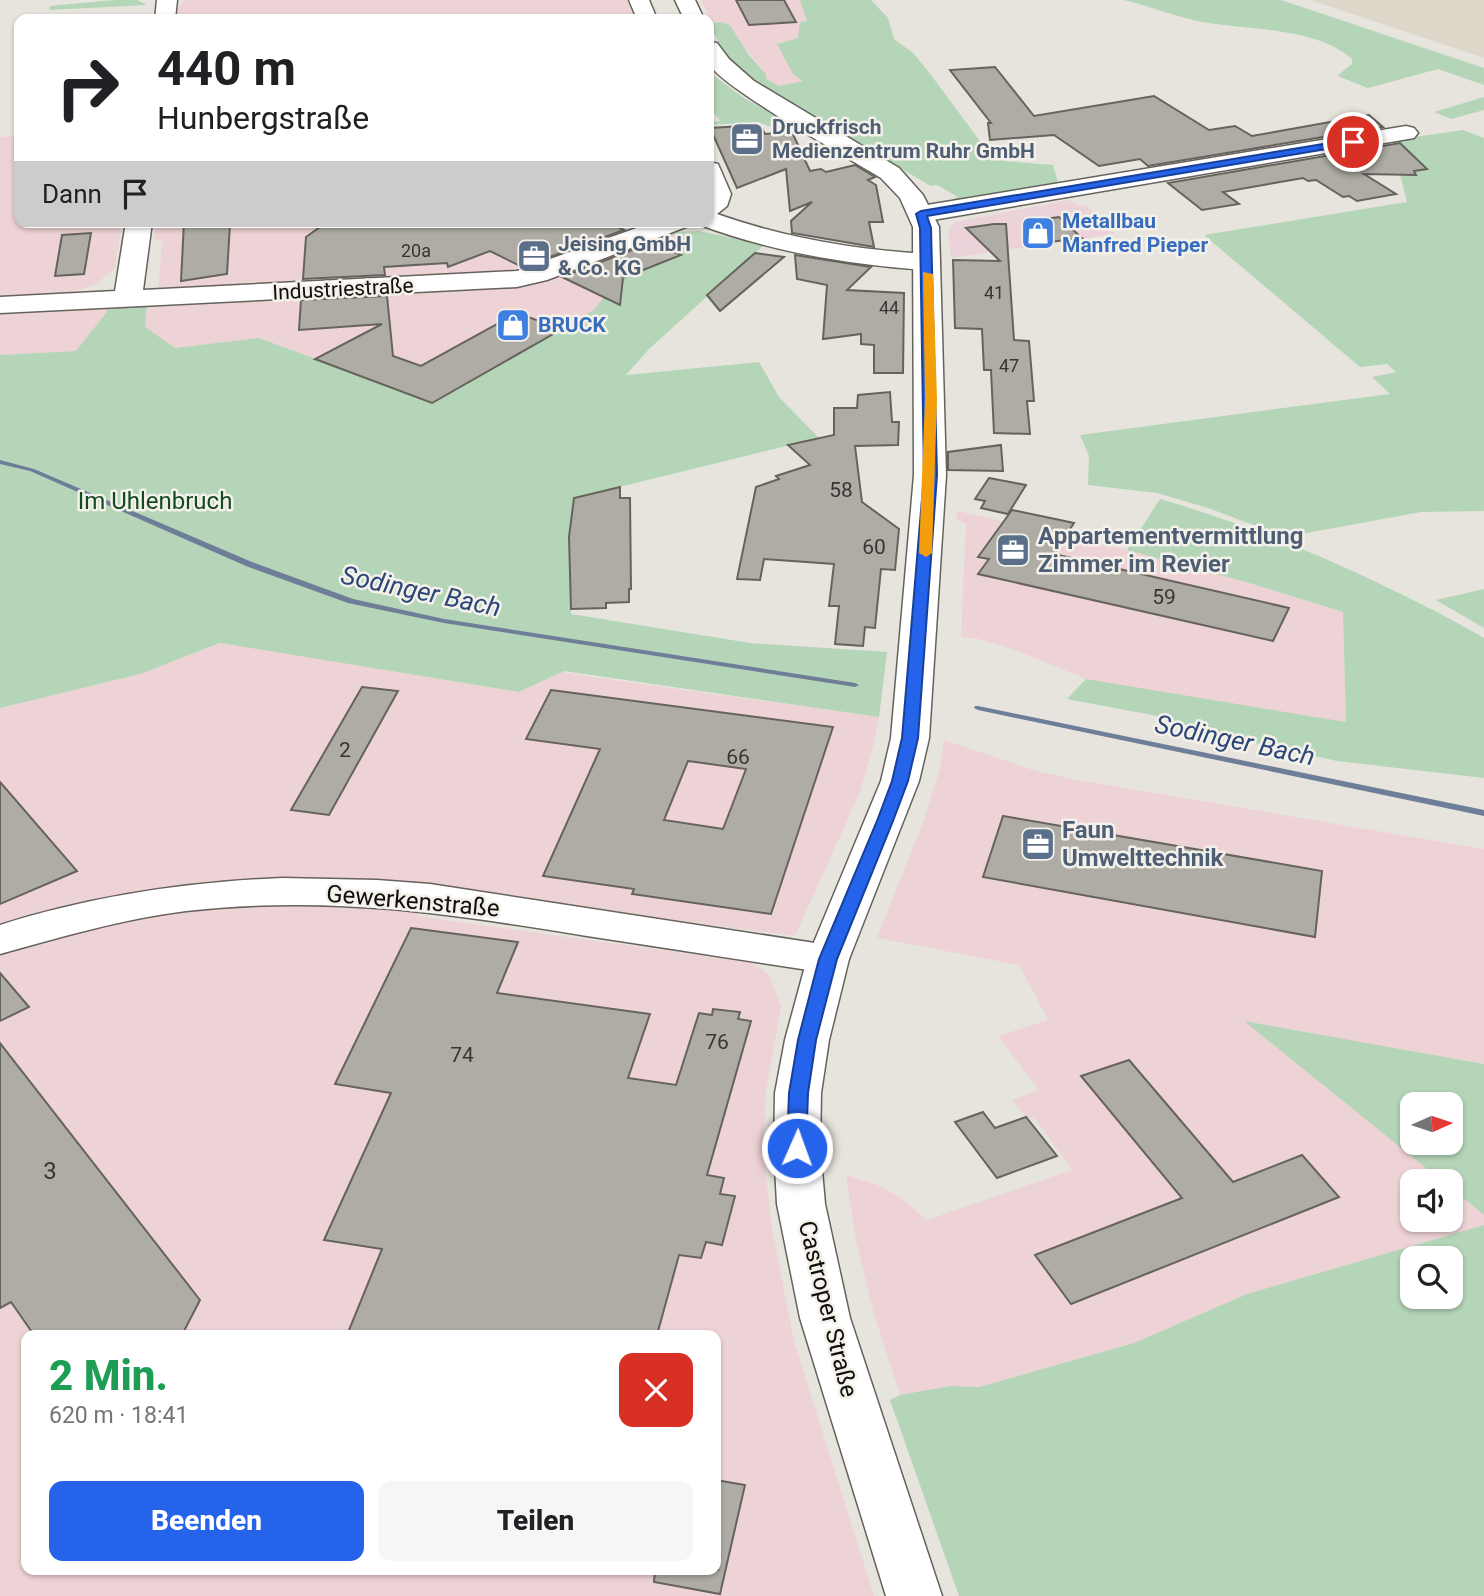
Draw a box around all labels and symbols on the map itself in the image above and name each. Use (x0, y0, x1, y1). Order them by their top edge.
pin (1323, 112, 1383, 172)
place label: Druckfrisch Medienzentrum Ruhr GmbH (772, 115, 1035, 163)
office icon: Druckfrisch Medienzentrum Ruhr GmbH (728, 120, 766, 158)
place label: Metallbau Manfred Pieper (1062, 209, 1208, 257)
shop icon: Metallbau Manfred Pieper (1019, 214, 1057, 252)
place label: Jeising GmbH & Co. KG (558, 232, 691, 280)
office icon: Jeising GmbH & Co. KG (515, 237, 553, 275)
house number: 20a (401, 240, 431, 261)
street label: Industriestraße (272, 273, 414, 305)
house number: 41 (984, 282, 1004, 303)
house number: 44 (879, 297, 899, 318)
shop icon: BRUCK (494, 306, 532, 344)
place label: BRUCK (538, 313, 606, 337)
house number: 47 (999, 355, 1019, 376)
house number: 58 (829, 478, 853, 502)
park label: Im Uhlenbruch (78, 487, 232, 515)
place label: Appartementvermittlung Zimmer im Revier (1038, 522, 1303, 578)
office icon: Appartementvermittlung Zimmer im Revier (994, 531, 1032, 569)
house number: 60 (862, 535, 886, 559)
water label: Sodinger Bach (338, 559, 504, 623)
house number: 59 (1152, 585, 1176, 609)
water label: Sodinger Bach (1152, 708, 1318, 772)
house number: 2 (339, 738, 351, 762)
house number: 66 (726, 745, 750, 769)
place label: Faun Umwelttechnik (1062, 816, 1225, 872)
office icon: Faun Umwelttechnik (1019, 825, 1057, 863)
street label: Gewerkenstraße (325, 879, 501, 923)
house number: 76 (705, 1030, 729, 1054)
house number: 74 (450, 1043, 474, 1067)
north arrow (1400, 1092, 1463, 1155)
position arrow (760, 1111, 834, 1185)
house number: 3 (43, 1157, 57, 1185)
street label: Castroper Straße (793, 1218, 863, 1400)

